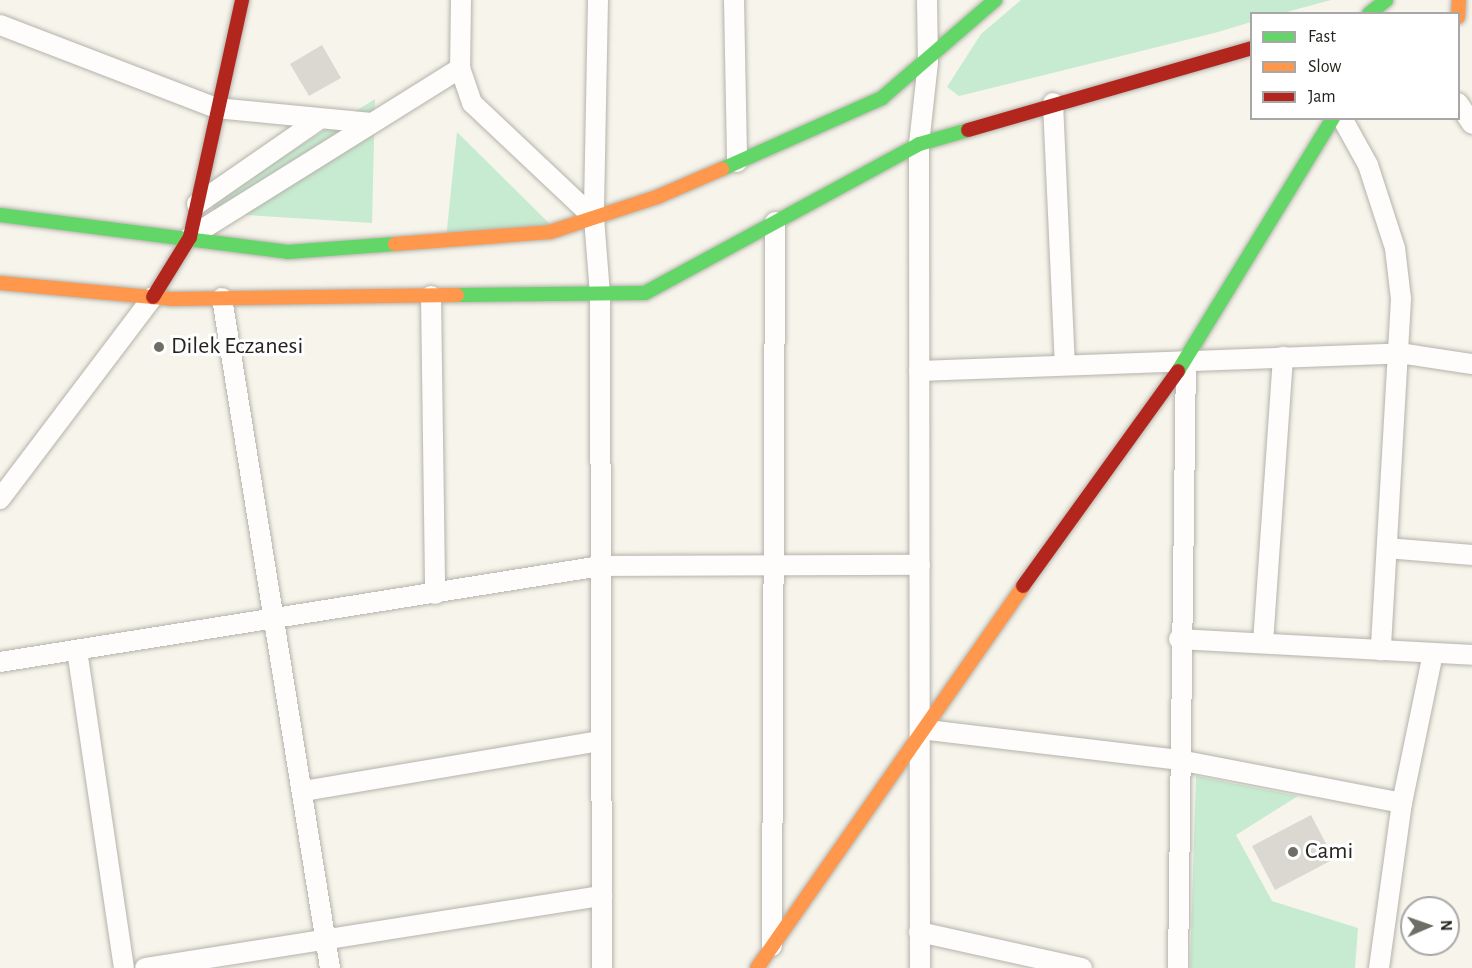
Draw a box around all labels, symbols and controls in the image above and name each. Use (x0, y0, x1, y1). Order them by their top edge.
legend (1250, 12, 1460, 120)
text: Fast (1308, 28, 1336, 46)
text: Slow (1308, 58, 1341, 76)
text: Jam (1308, 88, 1336, 106)
place label: Dilek Eczanesi (171, 333, 303, 361)
marker: Dilek Eczanesi (152, 340, 166, 354)
place label: Cami (1305, 838, 1353, 866)
marker: Cami (1286, 845, 1300, 859)
north arrow (1400, 896, 1460, 956)
text: N (1438, 920, 1454, 931)

